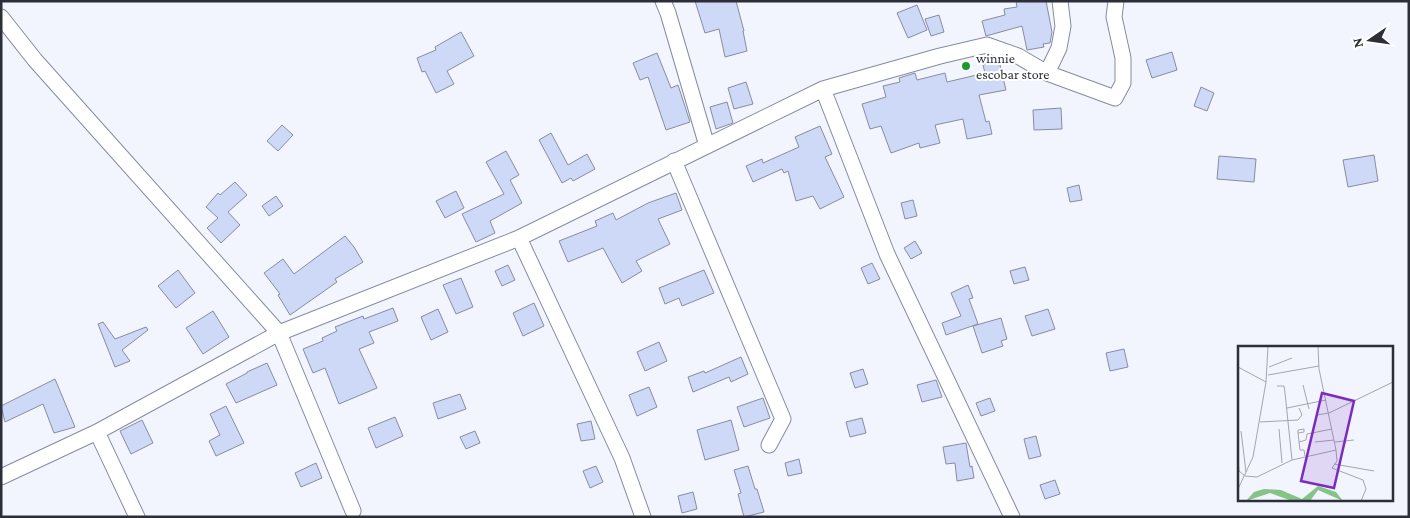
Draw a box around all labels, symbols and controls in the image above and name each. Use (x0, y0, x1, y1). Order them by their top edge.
north arrow (1345, 15, 1395, 65)
text: N (1348, 36, 1366, 49)
place label: winnie escobar store (976, 50, 1049, 82)
marker: winnie escobar store (960, 60, 972, 72)
inset map (1238, 346, 1392, 500)

